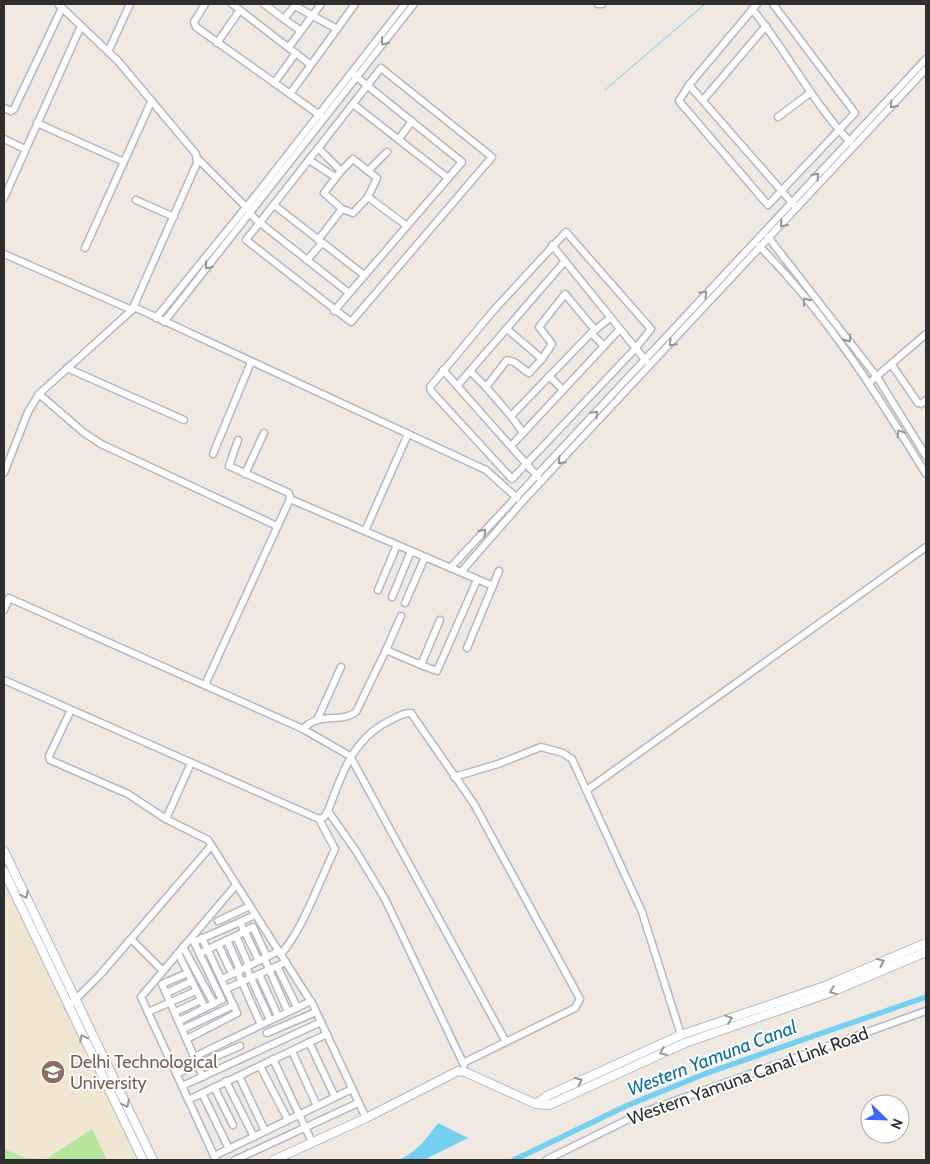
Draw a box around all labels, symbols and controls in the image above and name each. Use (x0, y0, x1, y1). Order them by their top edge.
one-way arrow (381, 36, 389, 45)
one-way arrow (890, 99, 899, 108)
one-way arrow (810, 173, 819, 182)
one-way arrow (779, 218, 788, 227)
one-way arrow (205, 260, 213, 269)
one-way arrow (699, 291, 708, 300)
one-way arrow (803, 297, 812, 306)
one-way arrow (843, 333, 851, 342)
one-way arrow (669, 337, 678, 346)
one-way arrow (589, 411, 598, 420)
one-way arrow (897, 429, 907, 438)
one-way arrow (558, 456, 567, 465)
one-way arrow (477, 529, 486, 538)
one-way arrow (19, 890, 29, 899)
one-way arrow (876, 958, 885, 968)
one-way arrow (829, 985, 838, 995)
water label: Western Yamuna Canal (624, 1015, 800, 1101)
one-way arrow (724, 1015, 733, 1025)
street label: Western Yamuna Canal Link Road (625, 1022, 871, 1130)
one-way arrow (79, 1034, 89, 1043)
one-way arrow (659, 1045, 668, 1056)
place label: Delhi Technological University (70, 1051, 218, 1094)
school or university icon: Delhi Technological University (40, 1059, 66, 1085)
one-way arrow (574, 1077, 583, 1087)
north arrow (860, 1094, 910, 1144)
one-way arrow (119, 1099, 129, 1108)
text: N (887, 1116, 907, 1132)

